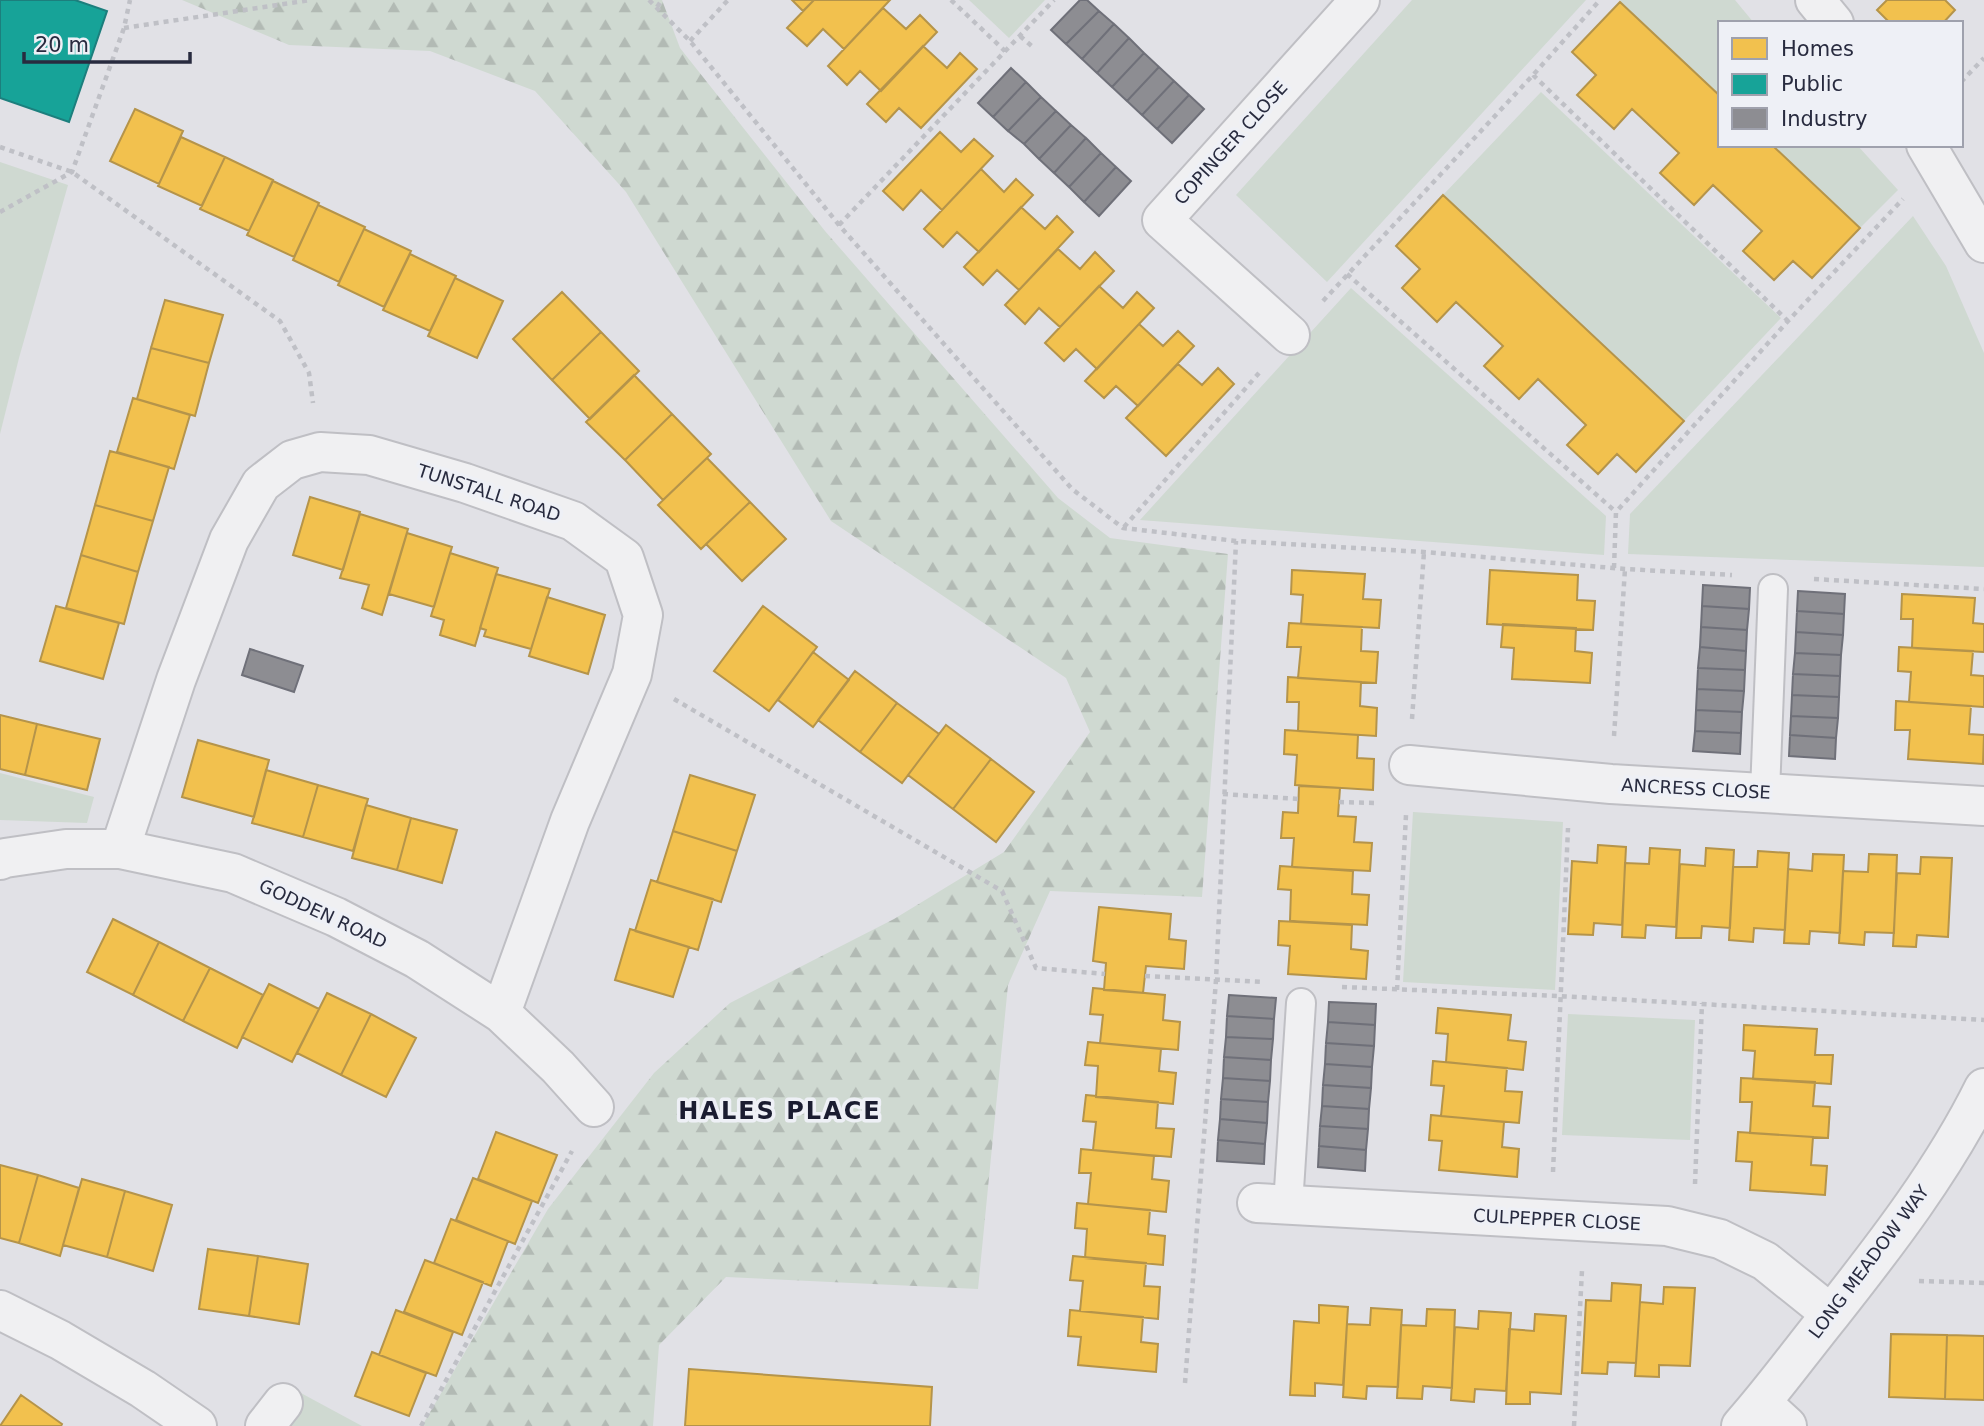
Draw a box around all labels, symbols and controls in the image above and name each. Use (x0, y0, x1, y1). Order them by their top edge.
scale bar (24, 21, 191, 65)
legend (1718, 21, 1963, 147)
text: 20 m (35, 33, 89, 57)
text: Homes (1781, 37, 1854, 61)
text: Public (1781, 72, 1843, 96)
street label: COPINGER CLOSE (1170, 77, 1292, 209)
text: Industry (1781, 107, 1867, 131)
street label: TUNSTALL ROAD (414, 459, 563, 526)
street label: ANCRESS CLOSE (1621, 774, 1771, 803)
street label: GODDEN ROAD (256, 875, 391, 952)
district label: HALES PLACE (678, 1097, 882, 1125)
street label: LONG MEADOW WAY (1804, 1180, 1934, 1342)
street label: CULPEPPER CLOSE (1472, 1205, 1642, 1234)

